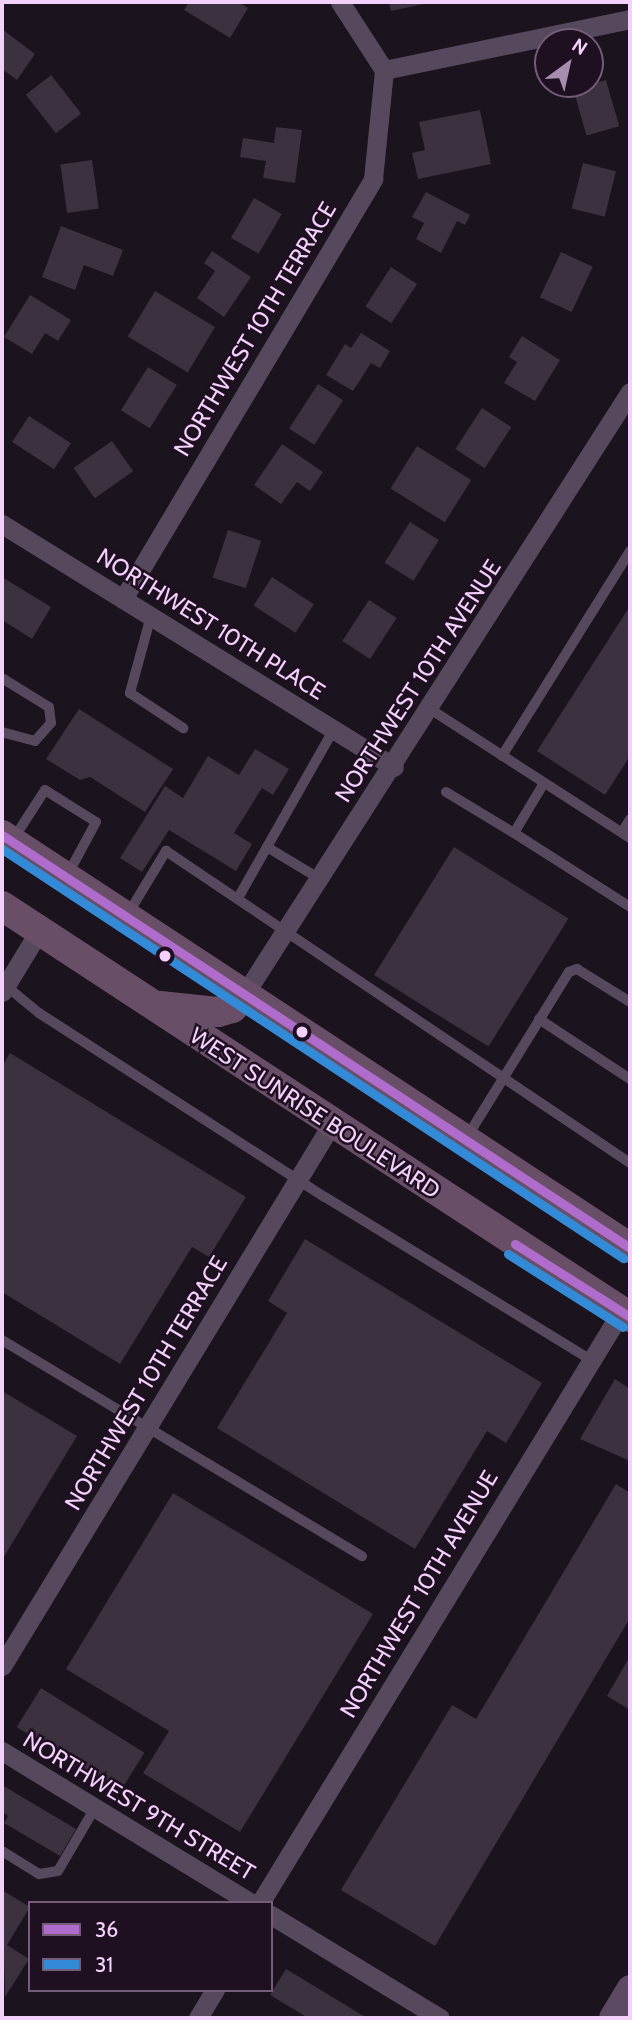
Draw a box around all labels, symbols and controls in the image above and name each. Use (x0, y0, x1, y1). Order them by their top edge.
north arrow (534, 28, 604, 98)
text: N (568, 33, 592, 60)
street label: NORTHWEST 10TH TERRACE (168, 197, 342, 461)
street label: NORTHWEST 10TH PLACE (92, 542, 330, 706)
street label: NORTHWEST 10TH AVENUE (329, 555, 507, 807)
unlabelled marker (158, 949, 172, 963)
street label: WEST SUNRISE BOULEVARD (185, 1022, 445, 1204)
unlabelled marker (295, 1025, 309, 1039)
street label: NORTHWEST 10TH TERRACE (59, 1251, 233, 1515)
street label: NORTHWEST 10TH AVENUE (334, 1465, 504, 1723)
street label: NORTHWEST 9TH STREET (18, 1726, 260, 1886)
legend (28, 1901, 273, 1992)
text: 36 (95, 1917, 118, 1942)
text: 31 (95, 1952, 113, 1977)

